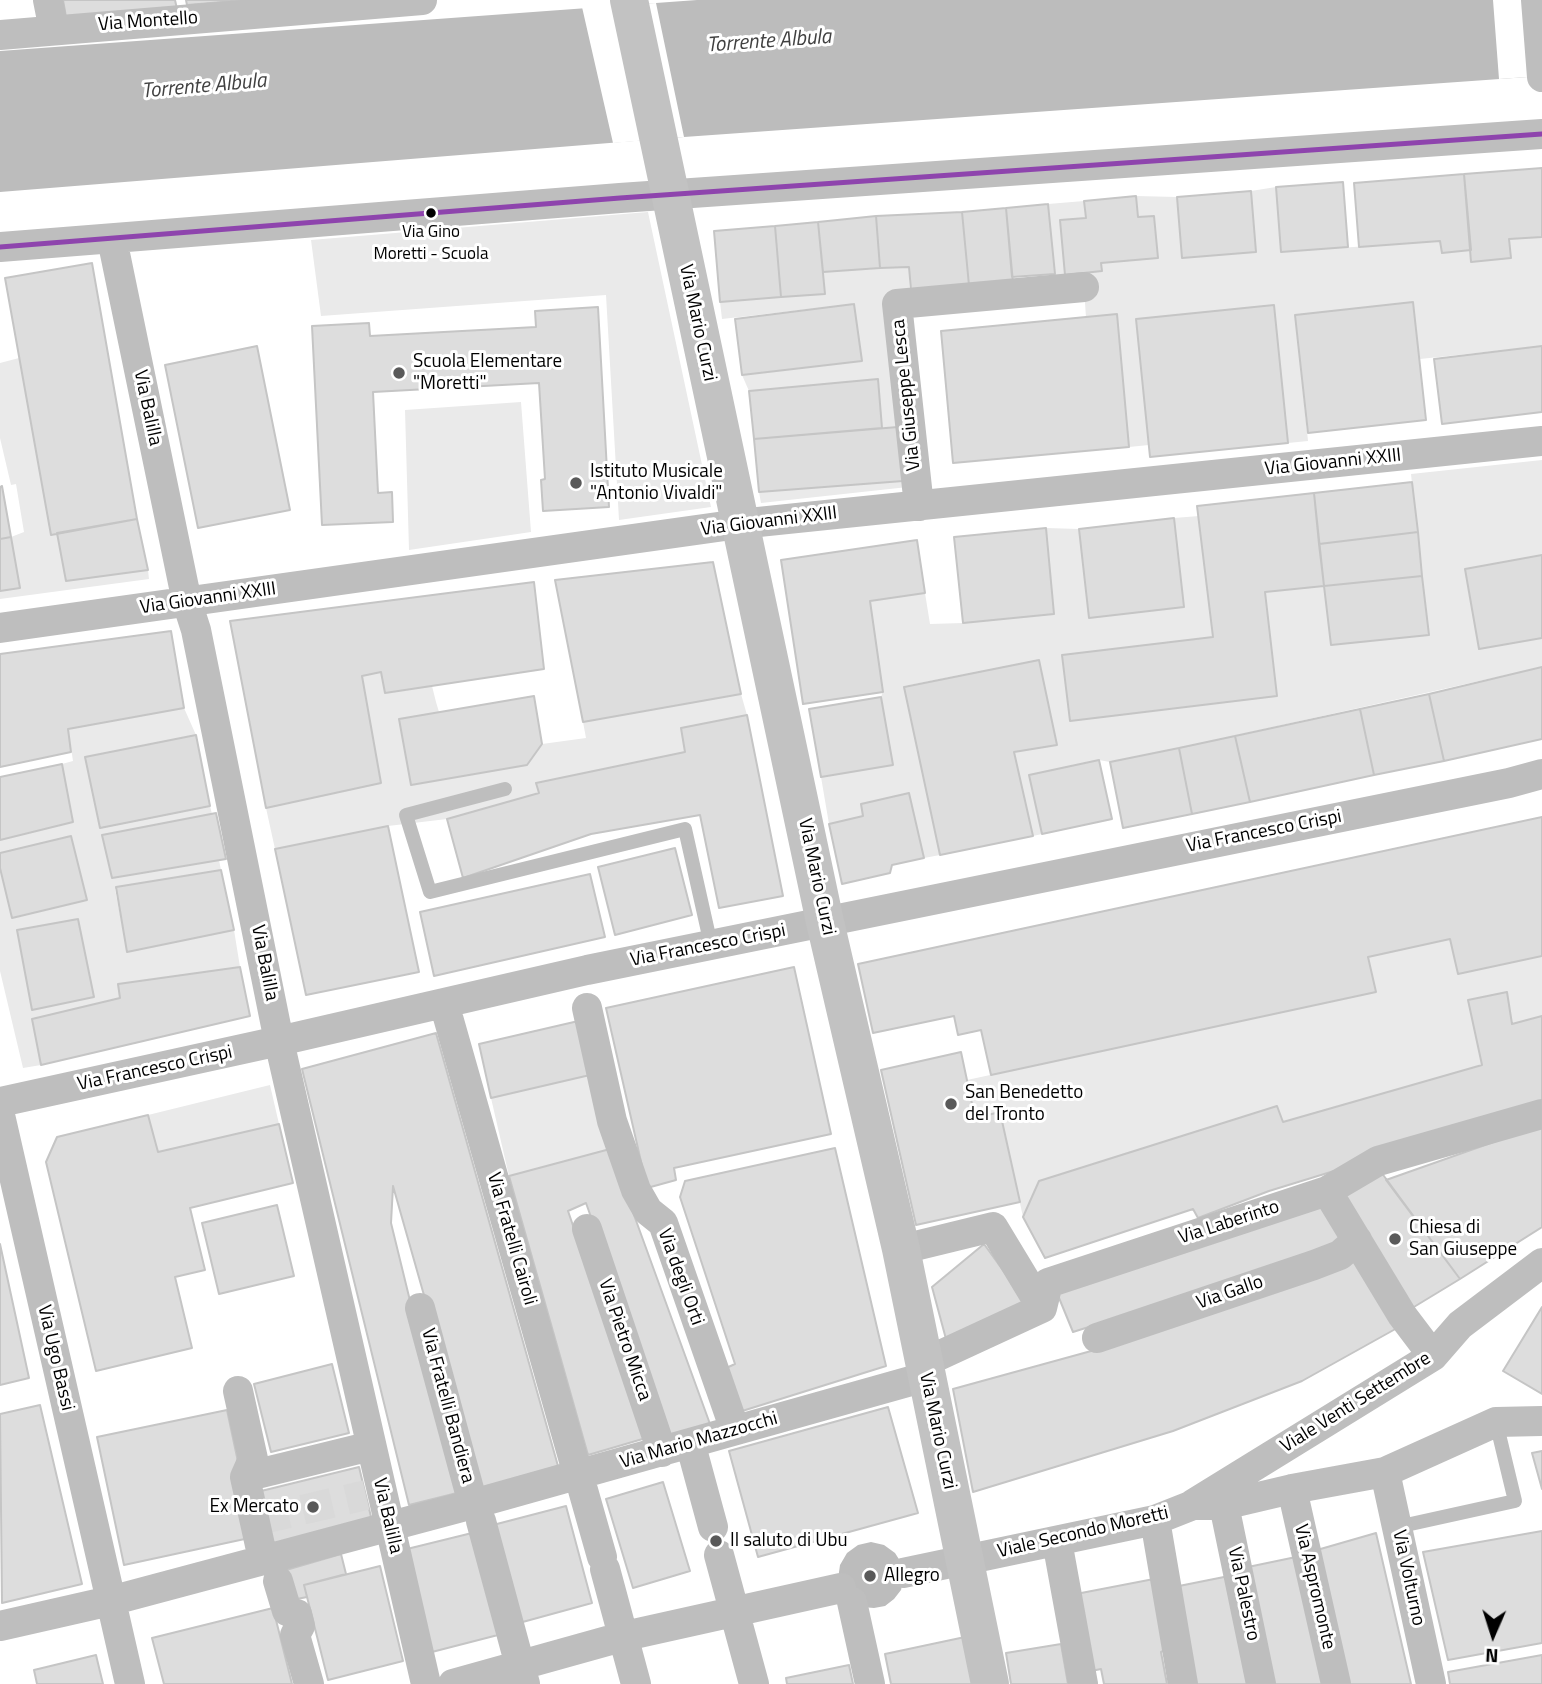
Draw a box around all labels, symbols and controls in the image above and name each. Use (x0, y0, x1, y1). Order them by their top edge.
street label: Via Montello (97, 7, 199, 37)
water label: Torrente Albula (706, 25, 832, 59)
water label: Torrente Albula (141, 69, 267, 105)
marker: Via Gino Moretti - Scuola (424, 206, 438, 220)
place label: Via Gino Moretti - Scuola (373, 223, 489, 263)
street label: Via Mario Curzi (673, 262, 721, 384)
street label: Via Giuseppe Lesca (888, 318, 926, 472)
place label: Scuola Elementare "Moretti" (413, 351, 562, 395)
marker: Scuola Elementare "Moretti" (391, 365, 407, 381)
street label: Via Balilla (128, 368, 166, 448)
street label: Via Giovanni XXIII (1264, 444, 1402, 482)
place label: Istituto Musicale "Antonio Vivaldi" (590, 461, 723, 505)
marker: Istituto Musicale "Antonio Vivaldi" (568, 475, 584, 491)
street label: Via Giovanni XXIII (700, 502, 838, 542)
street label: Via Giovanni XXIII (139, 578, 277, 620)
street label: Via Francesco Crispi (1184, 806, 1344, 858)
street label: Via Mario Curzi (792, 816, 840, 938)
street label: Via Francesco Crispi (628, 920, 788, 972)
street label: Via Balilla (245, 923, 283, 1003)
street label: Via Francesco Crispi (75, 1041, 235, 1097)
place label: San Benedetto del Tronto (965, 1082, 1083, 1126)
marker: San Benedetto del Tronto (943, 1096, 959, 1112)
street label: Via Fratelli Cairoli (481, 1170, 541, 1308)
street label: Via Laberinto (1176, 1196, 1282, 1250)
place label: Chiesa di San Giuseppe (1409, 1217, 1517, 1261)
street label: Via degli Orti (652, 1226, 708, 1328)
marker: Chiesa di San Giuseppe (1387, 1231, 1403, 1247)
street label: Via Gallo (1194, 1271, 1266, 1315)
street label: Via Pietro Micca (593, 1276, 655, 1404)
street label: Via Ugo Bassi (32, 1303, 78, 1413)
street label: Via Fratelli Bandiera (415, 1326, 479, 1486)
street label: Viale Venti Settembre (1277, 1348, 1435, 1458)
street label: Via Mario Curzi (913, 1370, 961, 1492)
street label: Via Mario Mazzocchi (618, 1408, 780, 1474)
street label: Via Balilla (367, 1476, 407, 1556)
place label: Ex Mercato (209, 1496, 299, 1518)
marker: Ex Mercato (305, 1499, 321, 1515)
street label: Viale Secondo Moretti (995, 1502, 1171, 1564)
street label: Via Aspromonte (1289, 1522, 1339, 1652)
street label: Via Volturno (1387, 1528, 1429, 1628)
place label: Il saluto di Ubu (730, 1530, 848, 1552)
marker: Il saluto di Ubu (708, 1533, 724, 1549)
street label: Via Palestro (1222, 1545, 1264, 1643)
place label: Allegro (884, 1565, 940, 1587)
marker: Allegro (862, 1568, 878, 1584)
north arrow (1458, 1600, 1528, 1670)
text: N (1485, 1642, 1499, 1671)

